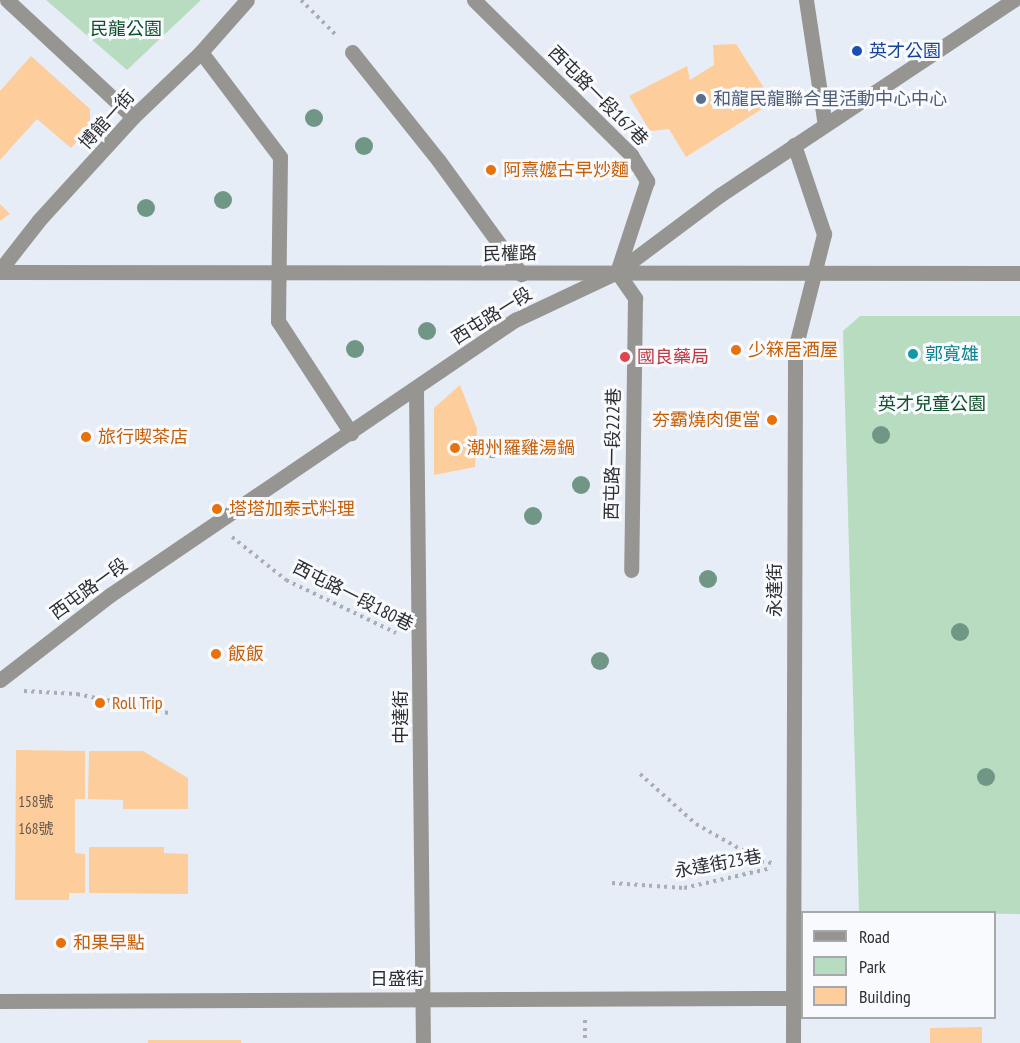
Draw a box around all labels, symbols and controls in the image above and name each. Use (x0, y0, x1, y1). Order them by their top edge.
park label: 民龍公園 (90, 18, 162, 40)
place label: 英才公園 (869, 40, 941, 62)
street label: 西屯路一段167巷 (544, 42, 652, 150)
marker: 英才公園 (850, 44, 864, 58)
street label: 博館一街 (75, 86, 139, 154)
place label: 和龍民龍聯合里活動中心中心 (713, 88, 947, 110)
marker: 和龍民龍聯合里活動中心中心 (694, 92, 708, 106)
place label: 阿熹嬤古早炒麵 (503, 159, 629, 181)
marker: 阿熹嬤古早炒麵 (484, 163, 498, 177)
street label: 民權路 (483, 243, 537, 265)
street label: 西屯路一段 (448, 283, 536, 349)
place label: 少箖居酒屋 (748, 339, 838, 361)
marker: 少箖居酒屋 (729, 343, 743, 357)
place label: 郭寬雄 (925, 343, 979, 365)
place label: 國良藥局 (637, 346, 709, 368)
marker: 郭寬雄 (906, 347, 920, 361)
marker: 國良藥局 (618, 350, 632, 364)
street label: 西屯路一段222巷 (601, 388, 625, 520)
park label: 英才兒童公園 (878, 393, 986, 415)
place label: 夯霸燒肉便當 (652, 409, 760, 431)
marker: 夯霸燒肉便當 (765, 413, 779, 427)
place label: 旅行喫茶店 (98, 426, 188, 448)
marker: 旅行喫茶店 (79, 430, 93, 444)
place label: 潮州羅雞湯鍋 (467, 437, 575, 459)
marker: 潮州羅雞湯鍋 (448, 441, 462, 455)
place label: 塔塔加泰式料理 (229, 498, 355, 520)
marker: 塔塔加泰式料理 (210, 502, 224, 516)
street label: 西屯路一段 (46, 554, 132, 624)
street label: 西屯路一段180巷 (289, 556, 417, 636)
street label: 永達街 (764, 563, 786, 617)
place label: 飯飯 (228, 643, 264, 665)
marker: 飯飯 (209, 647, 223, 661)
street label: 中達街 (390, 690, 412, 744)
place label: Roll Trip (112, 692, 163, 714)
marker: Roll Trip (93, 696, 107, 710)
house number: 158號 (18, 793, 54, 811)
house number: 168號 (18, 820, 54, 838)
street label: 永達街23巷 (673, 846, 763, 882)
legend (801, 911, 996, 1019)
text: Road (859, 925, 890, 948)
place label: 和果早點 (73, 932, 145, 954)
marker: 和果早點 (54, 936, 68, 950)
text: Park (859, 955, 886, 978)
street label: 日盛街 (370, 968, 424, 990)
text: Building (859, 985, 911, 1008)

